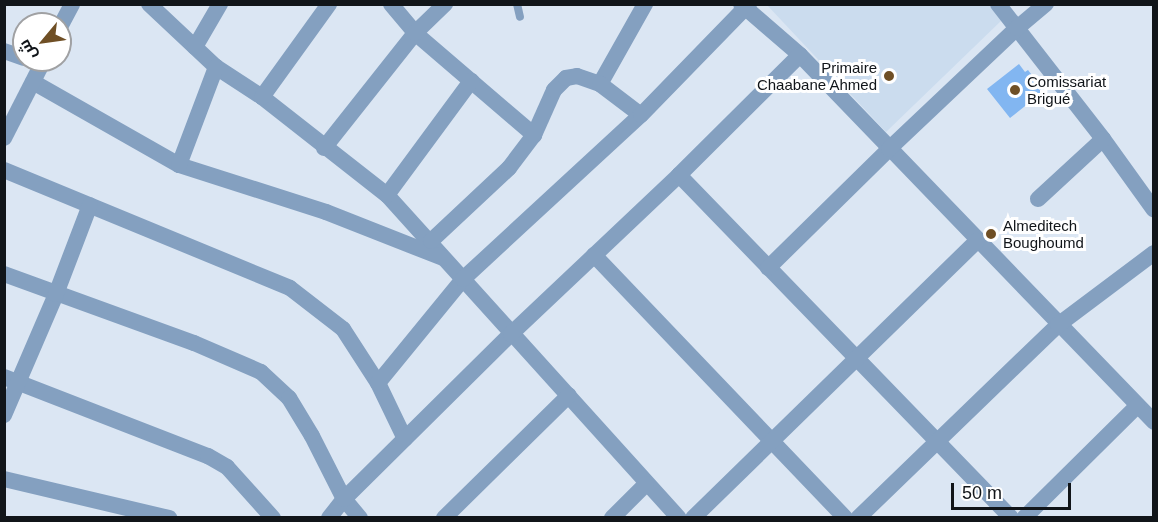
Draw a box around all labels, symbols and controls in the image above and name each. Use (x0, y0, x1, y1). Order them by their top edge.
north arrow (12, 12, 72, 72)
text: ش (15, 37, 40, 63)
place label: Primaire Chaabane Ahmed (756, 58, 877, 93)
marker: Primaire Chaabane Ahmed (882, 69, 896, 83)
place label: Comissariat Brigué (1027, 72, 1106, 107)
marker: Comissariat Brigué (1008, 83, 1022, 97)
place label: Almeditech Boughoumd (1003, 216, 1084, 251)
marker: Almeditech Boughoumd (984, 227, 998, 241)
scale bar (954, 471, 1074, 509)
text: 50 m (962, 483, 1002, 503)

